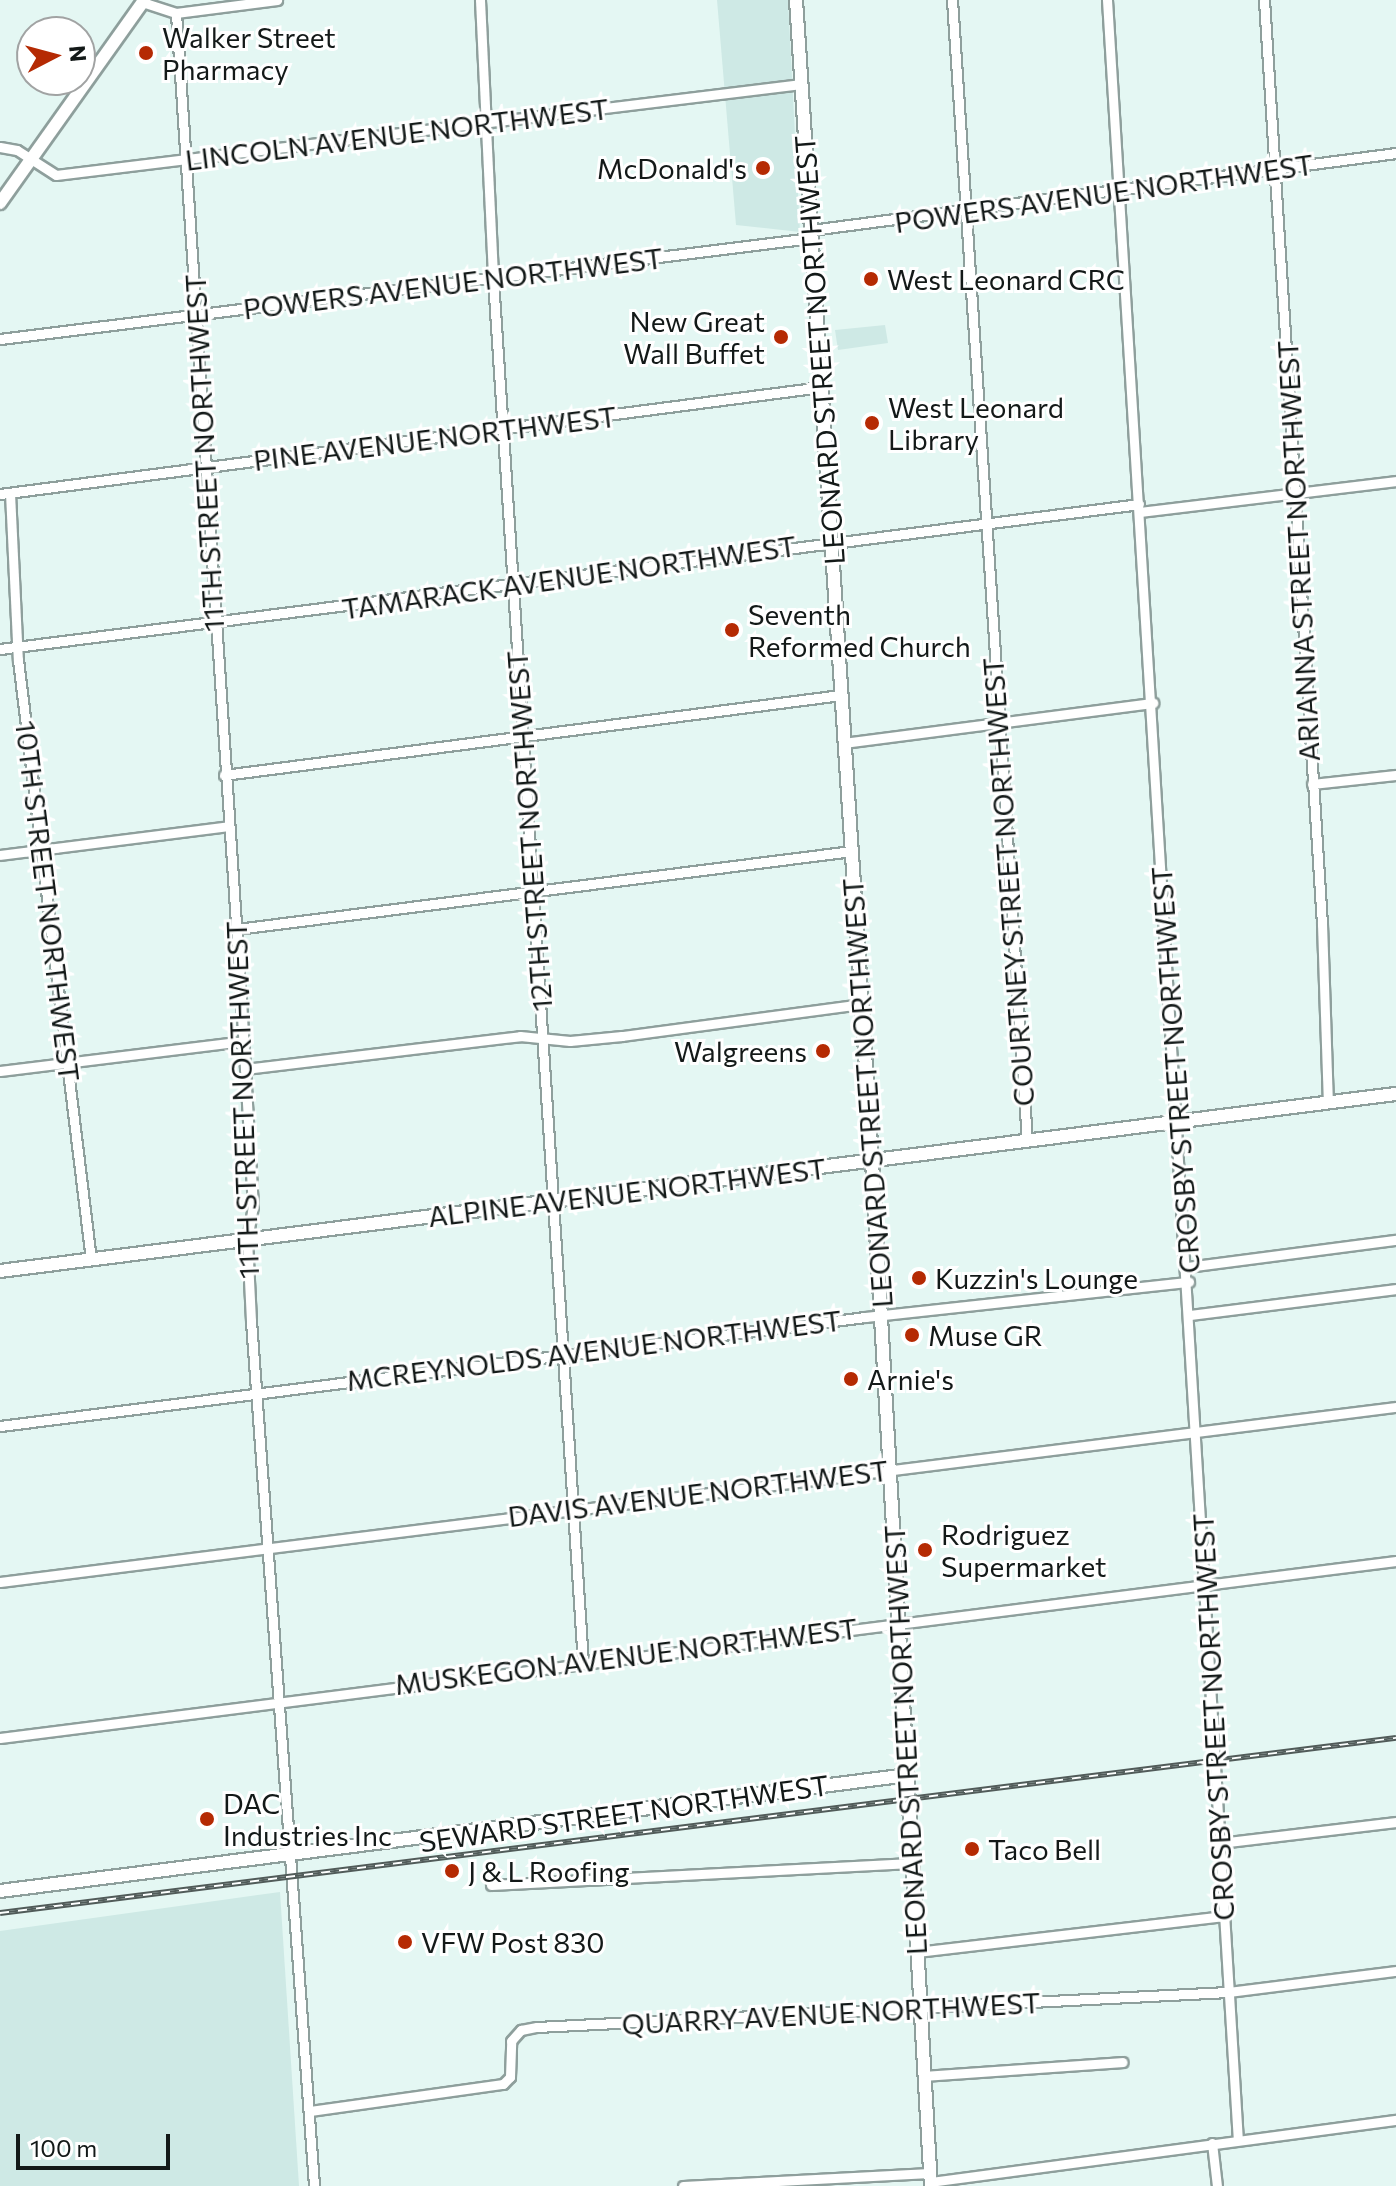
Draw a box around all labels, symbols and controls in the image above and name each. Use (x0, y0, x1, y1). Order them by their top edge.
north arrow (16, 16, 96, 96)
place label: Walker Street Pharmacy (162, 20, 336, 86)
text: N (64, 44, 93, 63)
marker: Walker Street Pharmacy (137, 44, 155, 62)
street label: LINCOLN AVENUE NORTHWEST (183, 91, 611, 177)
street label: LEONARD STREET NORTHWEST (787, 134, 851, 566)
street label: POWERS AVENUE NORTHWEST (892, 147, 1316, 239)
place label: McDonald's (597, 151, 747, 185)
marker: McDonald's (754, 159, 772, 177)
street label: POWERS AVENUE NORTHWEST (241, 241, 665, 325)
place label: West Leonard CRC (887, 262, 1125, 296)
marker: West Leonard CRC (862, 270, 880, 288)
street label: 11TH STREET NORTHWEST (178, 273, 230, 633)
place label: New Great Wall Buffet (623, 304, 765, 370)
marker: New Great Wall Buffet (772, 328, 790, 346)
street label: ARIANNA STREET NORTHWEST (1270, 340, 1326, 762)
place label: West Leonard Library (888, 390, 1064, 456)
street label: PINE AVENUE NORTHWEST (252, 399, 618, 477)
marker: West Leonard Library (863, 414, 881, 432)
street label: TAMARACK AVENUE NORTHWEST (340, 528, 798, 626)
place label: Seventh Reformed Church (748, 597, 971, 663)
marker: Seventh Reformed Church (723, 621, 741, 639)
street label: 12TH STREET NORTHWEST (500, 650, 558, 1012)
street label: COURTNEY STREET NORTHWEST (976, 657, 1040, 1107)
street label: 10TH STREET NORTHWEST (9, 719, 87, 1083)
street label: CROSBY STREET NORTHWEST (1144, 865, 1206, 1275)
street label: LEONARD STREET NORTHWEST (835, 877, 899, 1309)
street label: 11TH STREET NORTHWEST (219, 921, 265, 1279)
place label: Walgreens (674, 1034, 807, 1068)
marker: Walgreens (814, 1042, 832, 1060)
street label: ALPINE AVENUE NORTHWEST (426, 1151, 828, 1233)
place label: Kuzzin's Lounge (935, 1261, 1138, 1295)
marker: Kuzzin's Lounge (910, 1269, 928, 1287)
street label: MCREYNOLDS AVENUE NORTHWEST (345, 1303, 843, 1397)
place label: Muse GR (928, 1318, 1043, 1352)
marker: Muse GR (903, 1326, 921, 1344)
place label: Arnie's (867, 1362, 954, 1396)
marker: Arnie's (842, 1370, 860, 1388)
street label: DAVIS AVENUE NORTHWEST (506, 1453, 890, 1533)
street label: CROSBY STREET NORTHWEST (1186, 1513, 1240, 1921)
place label: Rodriguez Supermarket (941, 1517, 1106, 1583)
street label: LEONARD STREET NORTHWEST (877, 1524, 933, 1956)
marker: Rodriguez Supermarket (916, 1541, 934, 1559)
street label: MUSKEGON AVENUE NORTHWEST (393, 1611, 859, 1701)
street label: SEWARD STREET NORTHWEST (417, 1768, 831, 1858)
place label: DAC Industries Inc (223, 1786, 392, 1852)
marker: DAC Industries Inc (198, 1810, 216, 1828)
place label: Taco Bell (988, 1832, 1101, 1866)
marker: Taco Bell (963, 1840, 981, 1858)
place label: J & L Roofing (468, 1854, 629, 1888)
marker: J & L Roofing (443, 1862, 461, 1880)
place label: VFW Post 830 (421, 1925, 604, 1959)
marker: VFW Post 830 (396, 1933, 414, 1951)
street label: QUARRY AVENUE NORTHWEST (621, 1985, 1041, 2041)
scale bar (20, 2118, 174, 2168)
text: 100 m (30, 2133, 97, 2162)

